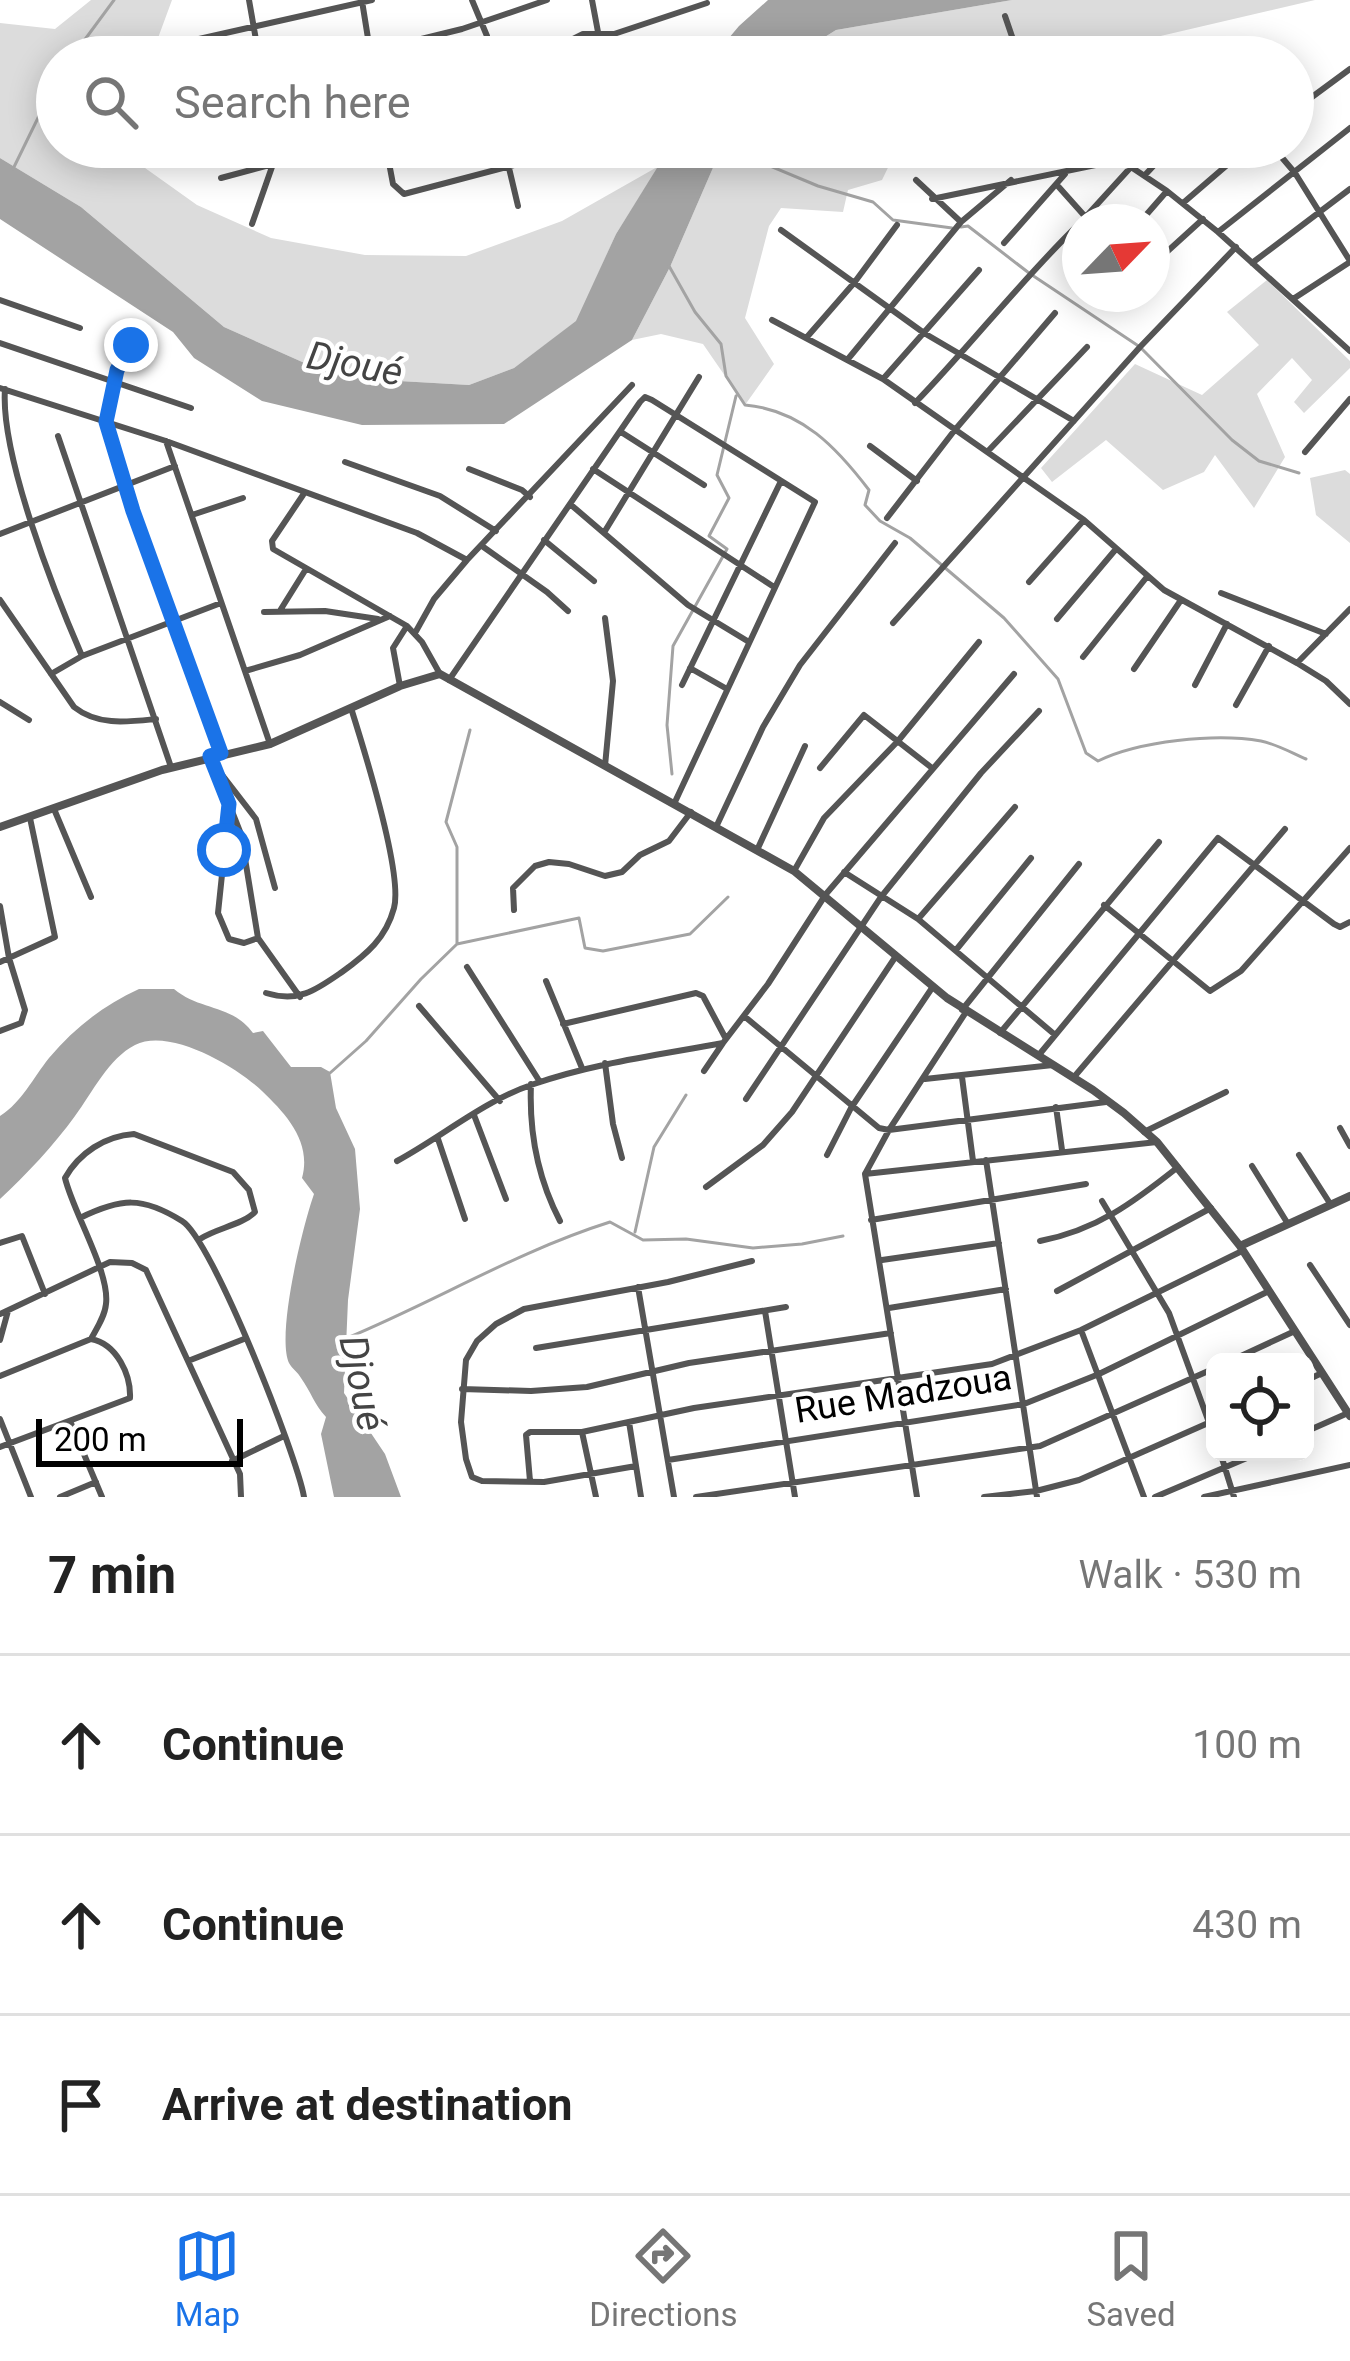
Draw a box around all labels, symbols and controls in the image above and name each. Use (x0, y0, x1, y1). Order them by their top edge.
search box (36, 36, 1314, 168)
icon: search (78, 69, 144, 135)
text: Search here (174, 76, 411, 129)
north arrow (1062, 204, 1170, 312)
route end (104, 318, 158, 372)
water label: Djoué (303, 332, 406, 396)
route start (197, 823, 251, 877)
water label: Djoué (330, 1331, 395, 1435)
map controls (1206, 1353, 1314, 1461)
button: locate (1206, 1353, 1314, 1461)
street label: Rue Madzoua (792, 1356, 1015, 1432)
scale bar (36, 1413, 243, 1466)
text: 200 m (54, 1420, 147, 1459)
text: 7 min (48, 1546, 176, 1605)
text: Walk · 530 m (1078, 1552, 1302, 1598)
icon: ahead (48, 1712, 114, 1778)
text: Continue (162, 1718, 344, 1771)
text: 100 m (1192, 1722, 1302, 1768)
icon: ahead (48, 1892, 114, 1958)
text: Continue (162, 1898, 344, 1951)
text: 430 m (1192, 1902, 1302, 1948)
icon: arrive (48, 2072, 114, 2138)
text: Arrive at destination (162, 2078, 573, 2131)
tab: Map (174, 2223, 240, 2334)
tab: Directions (589, 2223, 738, 2334)
tab: Saved (1086, 2223, 1176, 2334)

